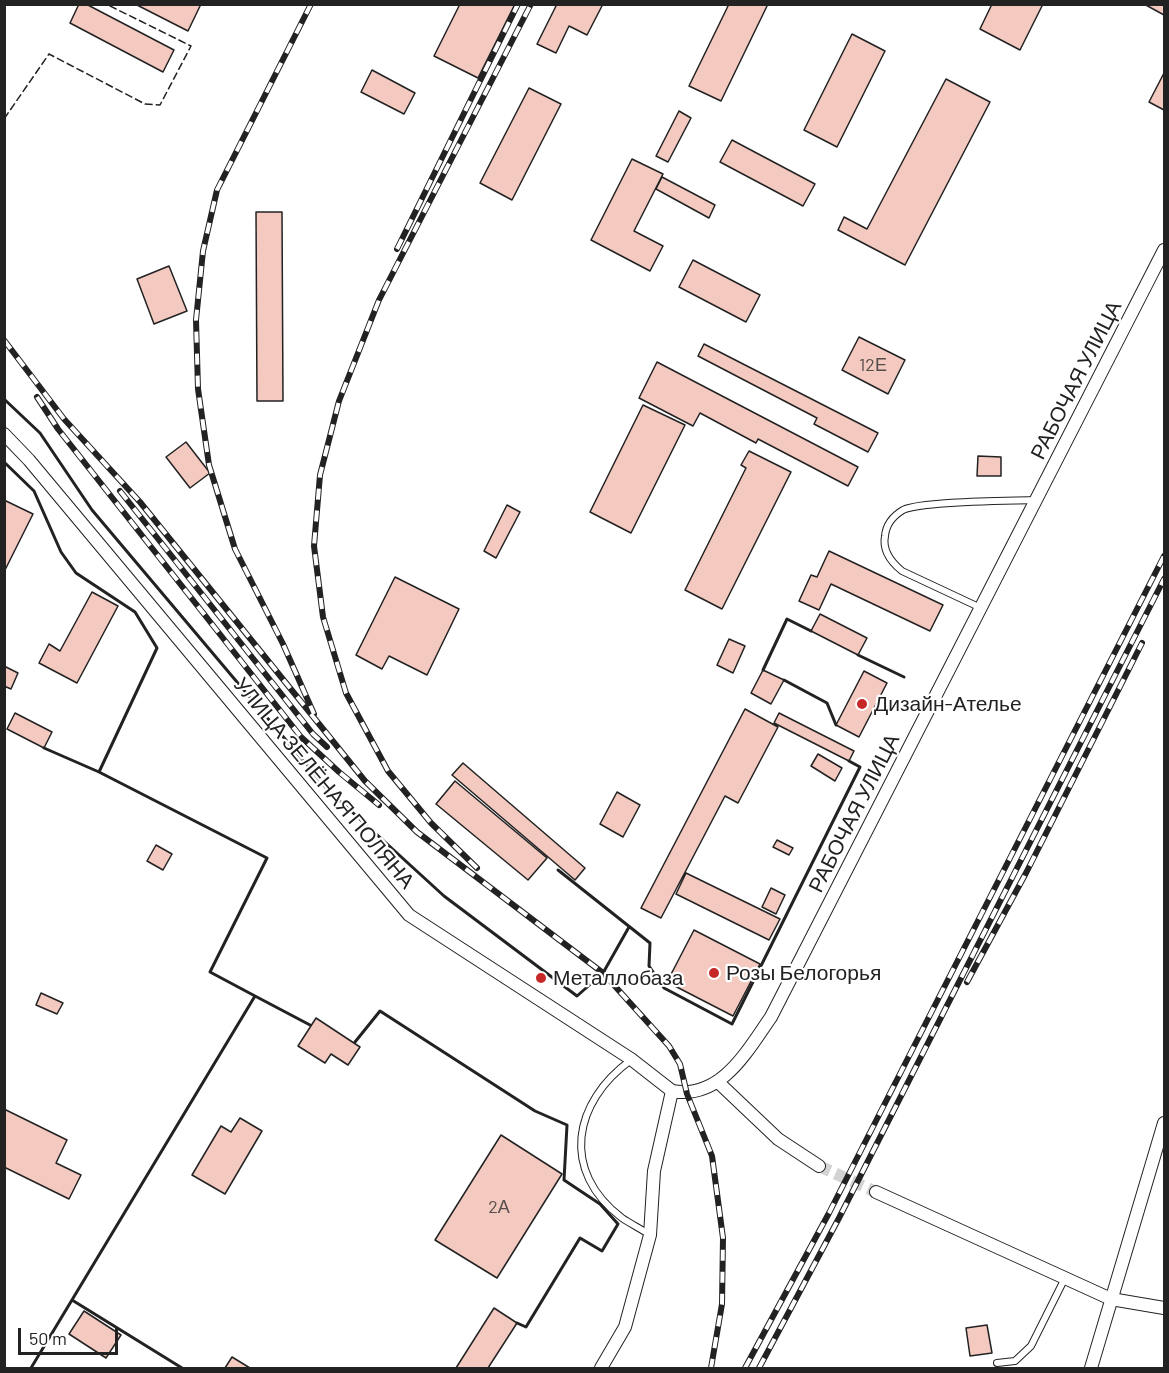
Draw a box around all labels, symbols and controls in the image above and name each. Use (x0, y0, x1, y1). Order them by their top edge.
street label: РАБОЧАЯ УЛИЦА (1025, 297, 1127, 463)
house number: 12Е (859, 354, 887, 376)
street label: УЛИЦА ЗЕЛЁНАЯ ПОЛЯНА (228, 672, 420, 894)
place label: Дизайн-Ателье (874, 691, 1022, 717)
marker: Дизайн-Ателье (855, 697, 869, 711)
street label: РАБОЧАЯ УЛИЦА (803, 730, 905, 896)
place label: Розы Белогорья (726, 960, 881, 986)
place label: Металлобаза (553, 965, 683, 991)
marker: Розы Белогорья (707, 966, 721, 980)
marker: Металлобаза (534, 971, 548, 985)
house number: 2А (488, 1196, 510, 1218)
scale bar (21, 1316, 122, 1354)
text: 50 m (29, 1327, 67, 1349)

